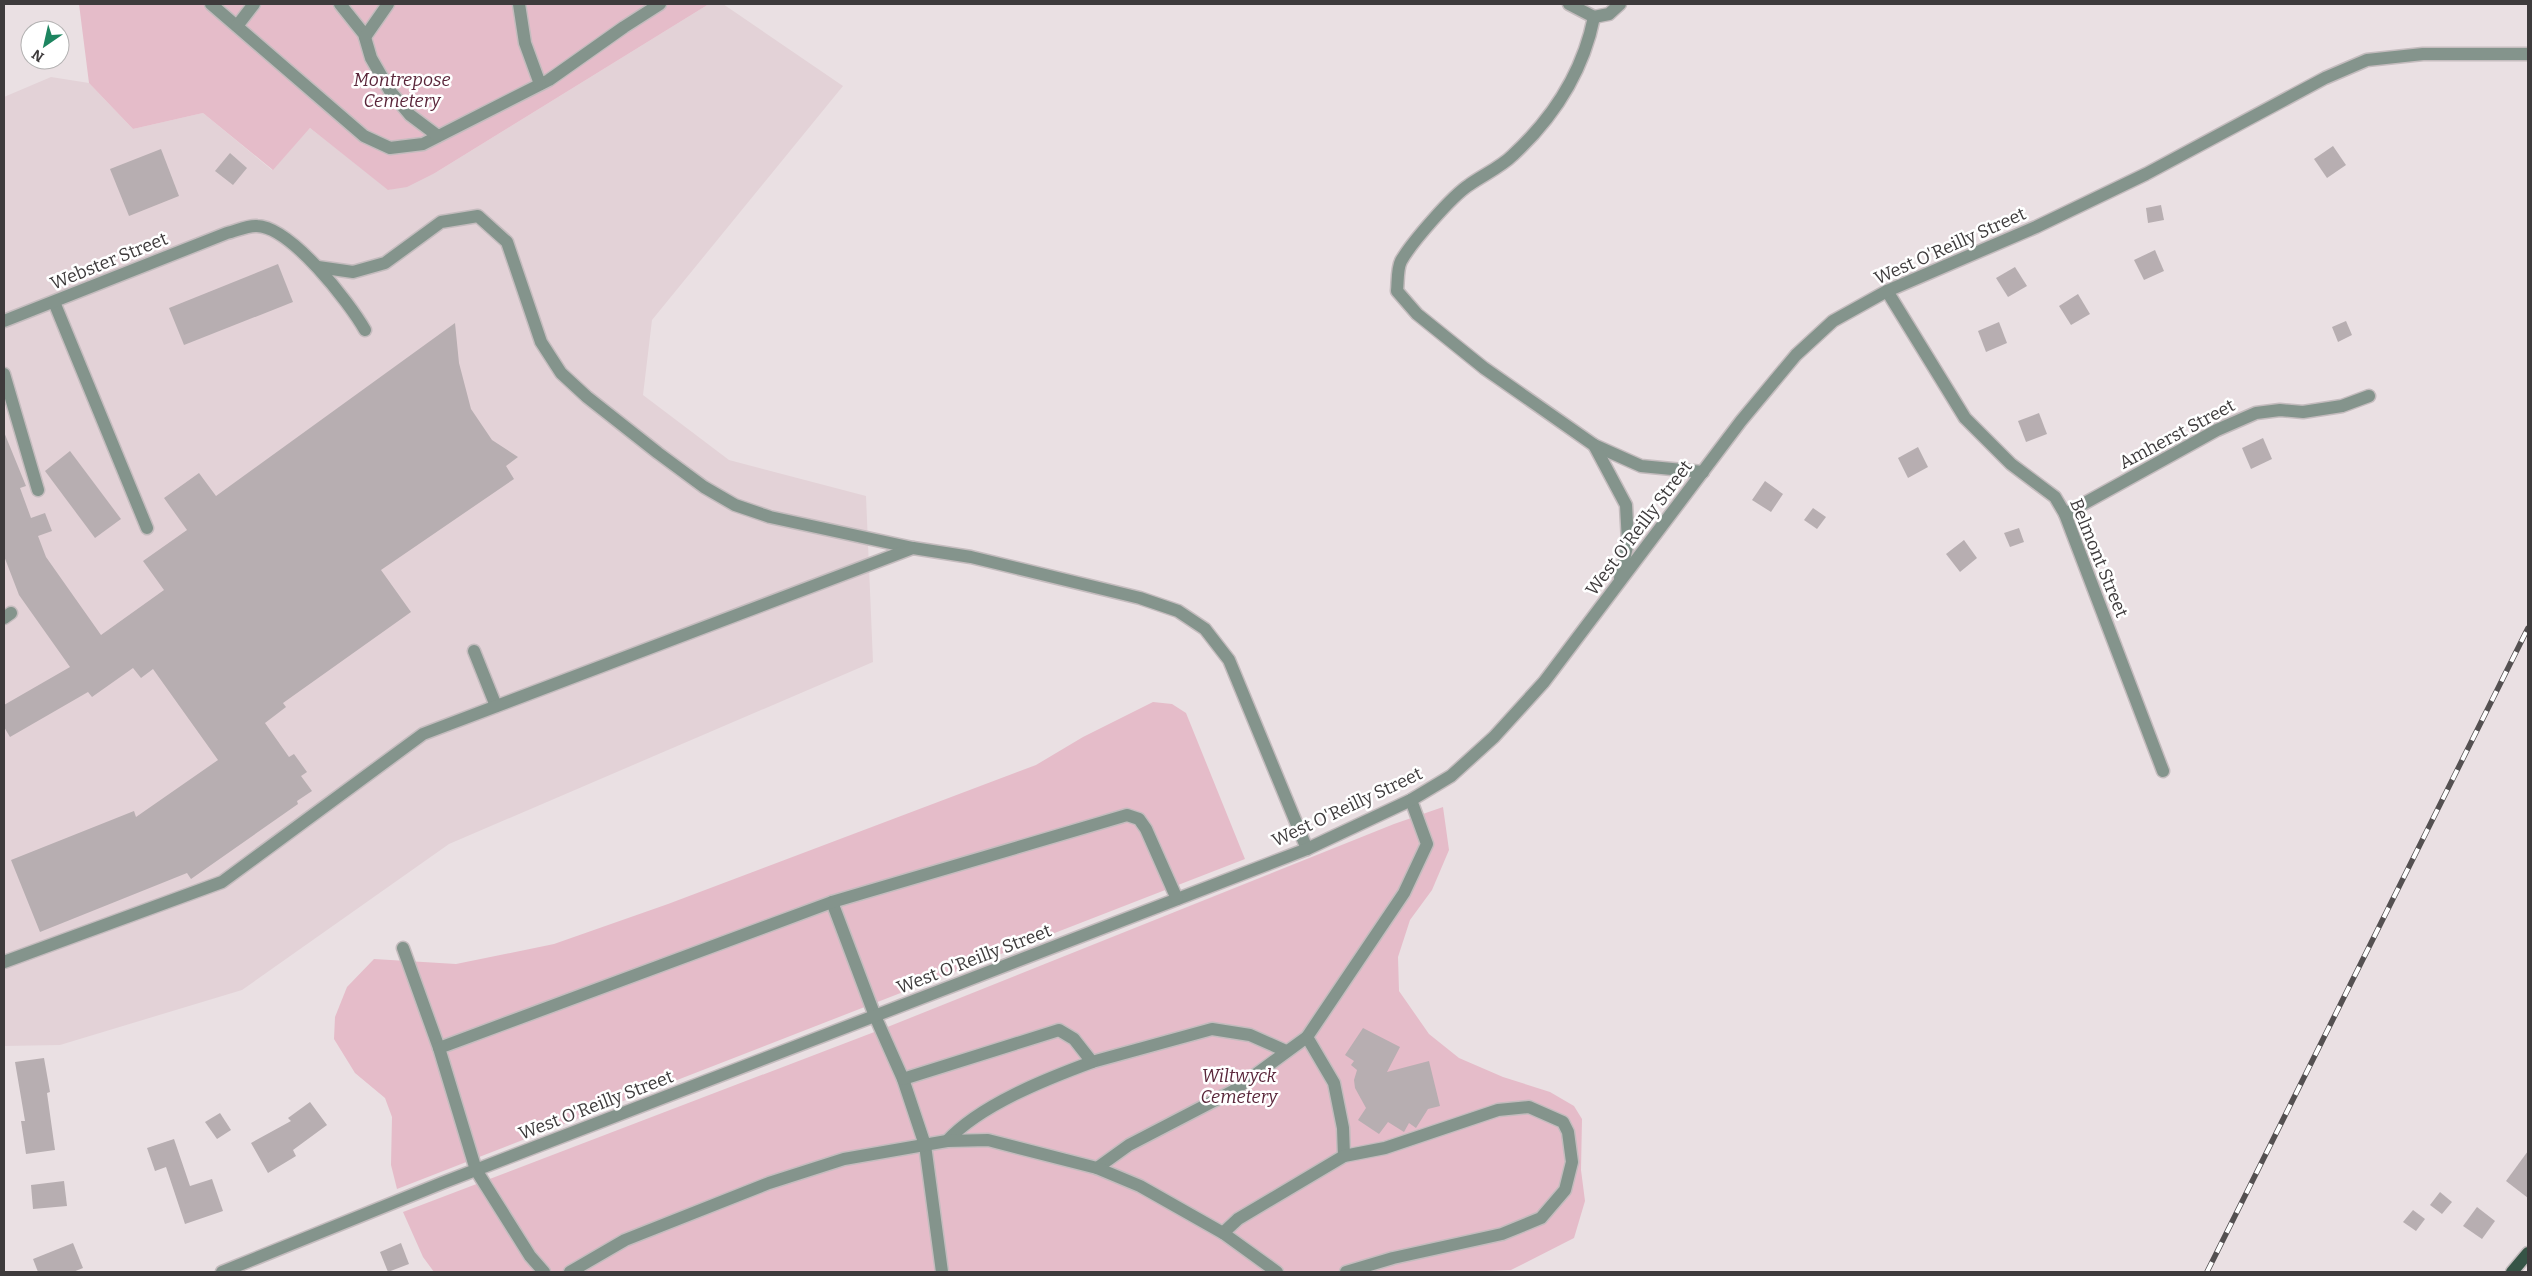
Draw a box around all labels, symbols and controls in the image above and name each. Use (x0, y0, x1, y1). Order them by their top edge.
north arrow (20, 20, 70, 70)
text: N (29, 45, 47, 65)
park label: Montrepose Cemetery (353, 69, 451, 112)
street label: West O'Reilly Street (1871, 202, 2030, 289)
street label: Webster Street (47, 227, 171, 295)
street label: Amherst Street (2115, 394, 2239, 474)
street label: West O'Reilly Street (1581, 456, 1697, 600)
street label: Belmont Street (2065, 495, 2133, 621)
street label: West O'Reilly Street (1268, 762, 1426, 852)
street label: West O'Reilly Street (894, 919, 1055, 999)
street label: West O'Reilly Street (516, 1065, 677, 1145)
park label: Wiltwyck Cemetery (1201, 1065, 1278, 1108)

